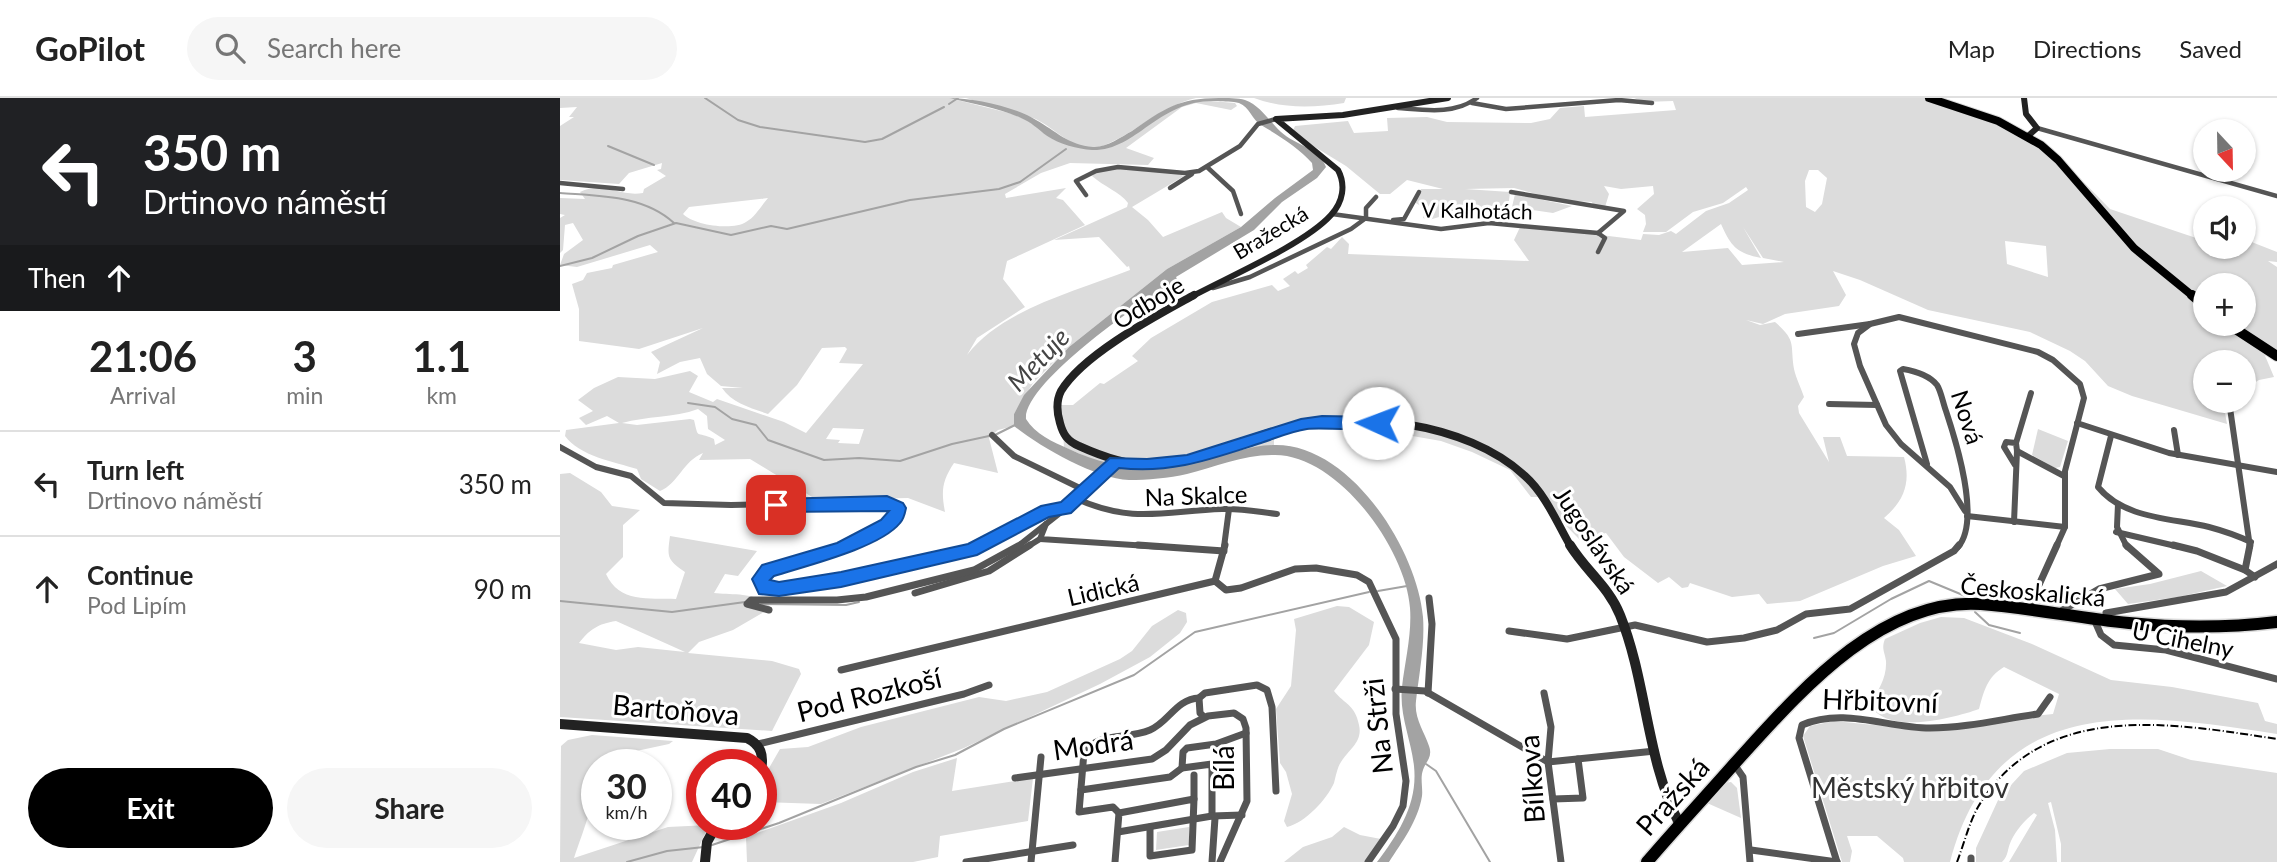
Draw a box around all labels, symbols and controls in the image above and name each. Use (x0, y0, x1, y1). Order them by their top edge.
search box (187, 17, 677, 80)
text: GoPilot (35, 28, 145, 68)
icon: search (211, 29, 249, 67)
text: Search here (267, 32, 401, 64)
text: Map (1948, 34, 1995, 63)
text: Directions (2033, 34, 2141, 63)
text: Saved (2179, 34, 2242, 63)
north arrow (2193, 119, 2256, 182)
map controls (2193, 119, 2256, 413)
text: 350 m (143, 123, 281, 181)
icon: left (28, 126, 119, 217)
text: Drtinovo náměstí (143, 182, 387, 221)
button: sound (2193, 196, 2256, 259)
street label: V Kalhotách (1421, 197, 1533, 223)
street label: Bražecká (1228, 200, 1312, 264)
icon: ahead (100, 259, 138, 297)
text: Then (28, 262, 86, 294)
street label: Odboje (1107, 269, 1189, 335)
button: + (2193, 273, 2256, 336)
water label: Metuje (1000, 321, 1076, 397)
text: 21:06 (89, 331, 197, 381)
text: 3 (293, 331, 317, 381)
text: 1.1 (412, 331, 471, 381)
button: − (2193, 350, 2256, 413)
text: Arrival (110, 381, 176, 409)
text: min (286, 381, 323, 409)
text: km (426, 381, 457, 409)
position arrow (1341, 386, 1415, 460)
street label: Nová (1946, 386, 1990, 448)
text: Turn left (87, 454, 184, 486)
icon: left (28, 465, 66, 503)
text: 350 m (459, 468, 532, 500)
pin (746, 475, 806, 535)
street label: Na Skalce (1144, 479, 1248, 511)
street label: Jugoslávská (1548, 481, 1642, 599)
text: Drtinovo náměstí (87, 486, 262, 514)
icon: arrive (757, 486, 795, 524)
text: Continue (87, 559, 193, 591)
street label: Lidická (1064, 567, 1142, 611)
icon: ahead (28, 570, 66, 608)
street label: Českoskalická (1959, 570, 2107, 612)
text: 90 m (474, 573, 532, 605)
text: Pod Lipím (87, 591, 187, 619)
street label: U Cihelny (2130, 615, 2237, 663)
street label: Pod Rozkoší (793, 659, 946, 728)
street label: Na Strži (1355, 676, 1399, 776)
street label: Hřbitovní (1821, 681, 1940, 719)
street label: Bartoňova (611, 687, 741, 731)
street label: Modrá (1051, 722, 1135, 766)
street label: Bílkova (1511, 734, 1551, 824)
street label: Bílá (1206, 745, 1240, 791)
speed limit sign: 40 (686, 749, 777, 840)
street label: Pražská (1628, 750, 1716, 842)
text: 30 (606, 764, 647, 806)
button: Exit (28, 768, 273, 848)
button: Share (287, 768, 532, 848)
park label: Městský hřbitov (1811, 770, 2009, 804)
text: km/h (605, 801, 648, 823)

